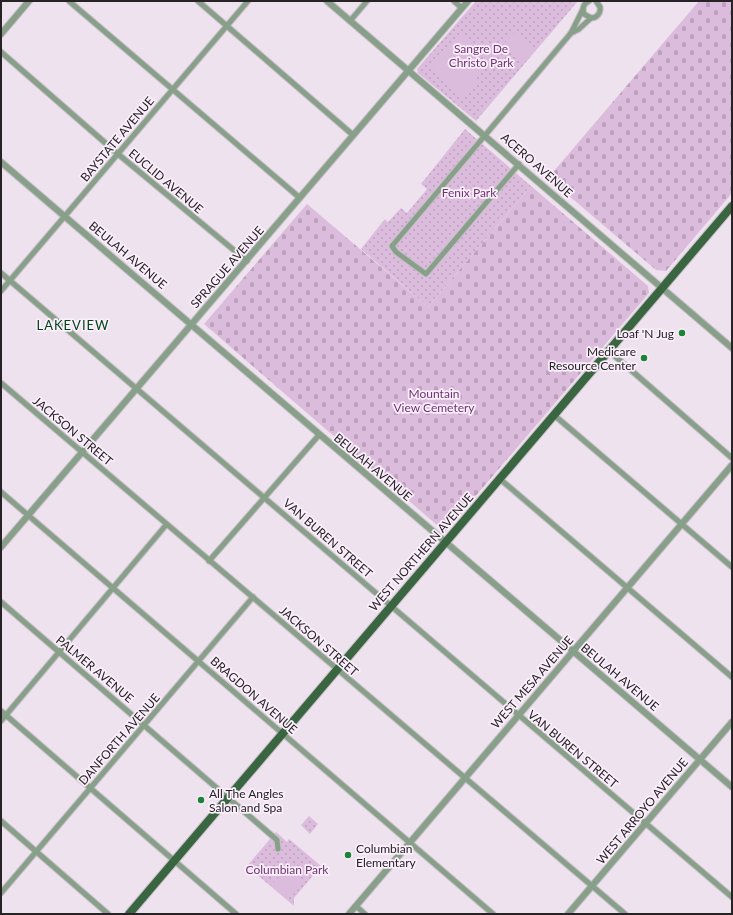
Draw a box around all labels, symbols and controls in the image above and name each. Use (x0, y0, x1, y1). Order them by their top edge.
park label: Sangre De Christo Park (449, 41, 514, 70)
street label: BAYSTATE AVENUE (77, 93, 157, 185)
street label: ACERO AVENUE (498, 130, 576, 200)
street label: EUCLID AVENUE (126, 146, 206, 217)
park label: Fenix Park (442, 185, 497, 200)
street label: BEULAH AVENUE (86, 218, 170, 292)
street label: SPRAGUE AVENUE (187, 223, 267, 311)
district label: LAKEVIEW (36, 317, 110, 333)
place label: Loaf 'N Jug (616, 326, 674, 341)
marker: Loaf 'N Jug (677, 328, 687, 338)
place label: Medicare Resource Center (549, 344, 637, 373)
marker: Medicare Resource Center (639, 353, 649, 363)
park label: Mountain View Cemetery (393, 386, 475, 415)
street label: JACKSON STREET (30, 393, 116, 469)
street label: BEULAH AVENUE (331, 430, 415, 504)
street label: WEST NORTHERN AVENUE (366, 490, 476, 614)
street label: VAN BUREN STREET (280, 495, 376, 581)
street label: JACKSON STREET (277, 603, 361, 679)
street label: PALMER AVENUE (53, 632, 137, 706)
street label: WEST MESA AVENUE (488, 633, 576, 731)
street label: BEULAH AVENUE (578, 640, 662, 714)
street label: BRAGDON AVENUE (208, 653, 300, 737)
street label: DANFORTH AVENUE (75, 690, 163, 788)
street label: VAN BUREN STREET (525, 707, 621, 791)
street label: WEST ARROYO AVENUE (593, 755, 691, 867)
place label: All The Angles Salon and Spa (209, 786, 284, 815)
marker: All The Angles Salon and Spa (196, 795, 206, 805)
place label: Columbian Elementary (356, 841, 416, 870)
marker: Columbian Elementary (343, 850, 353, 860)
park label: Columbian Park (246, 862, 329, 877)

